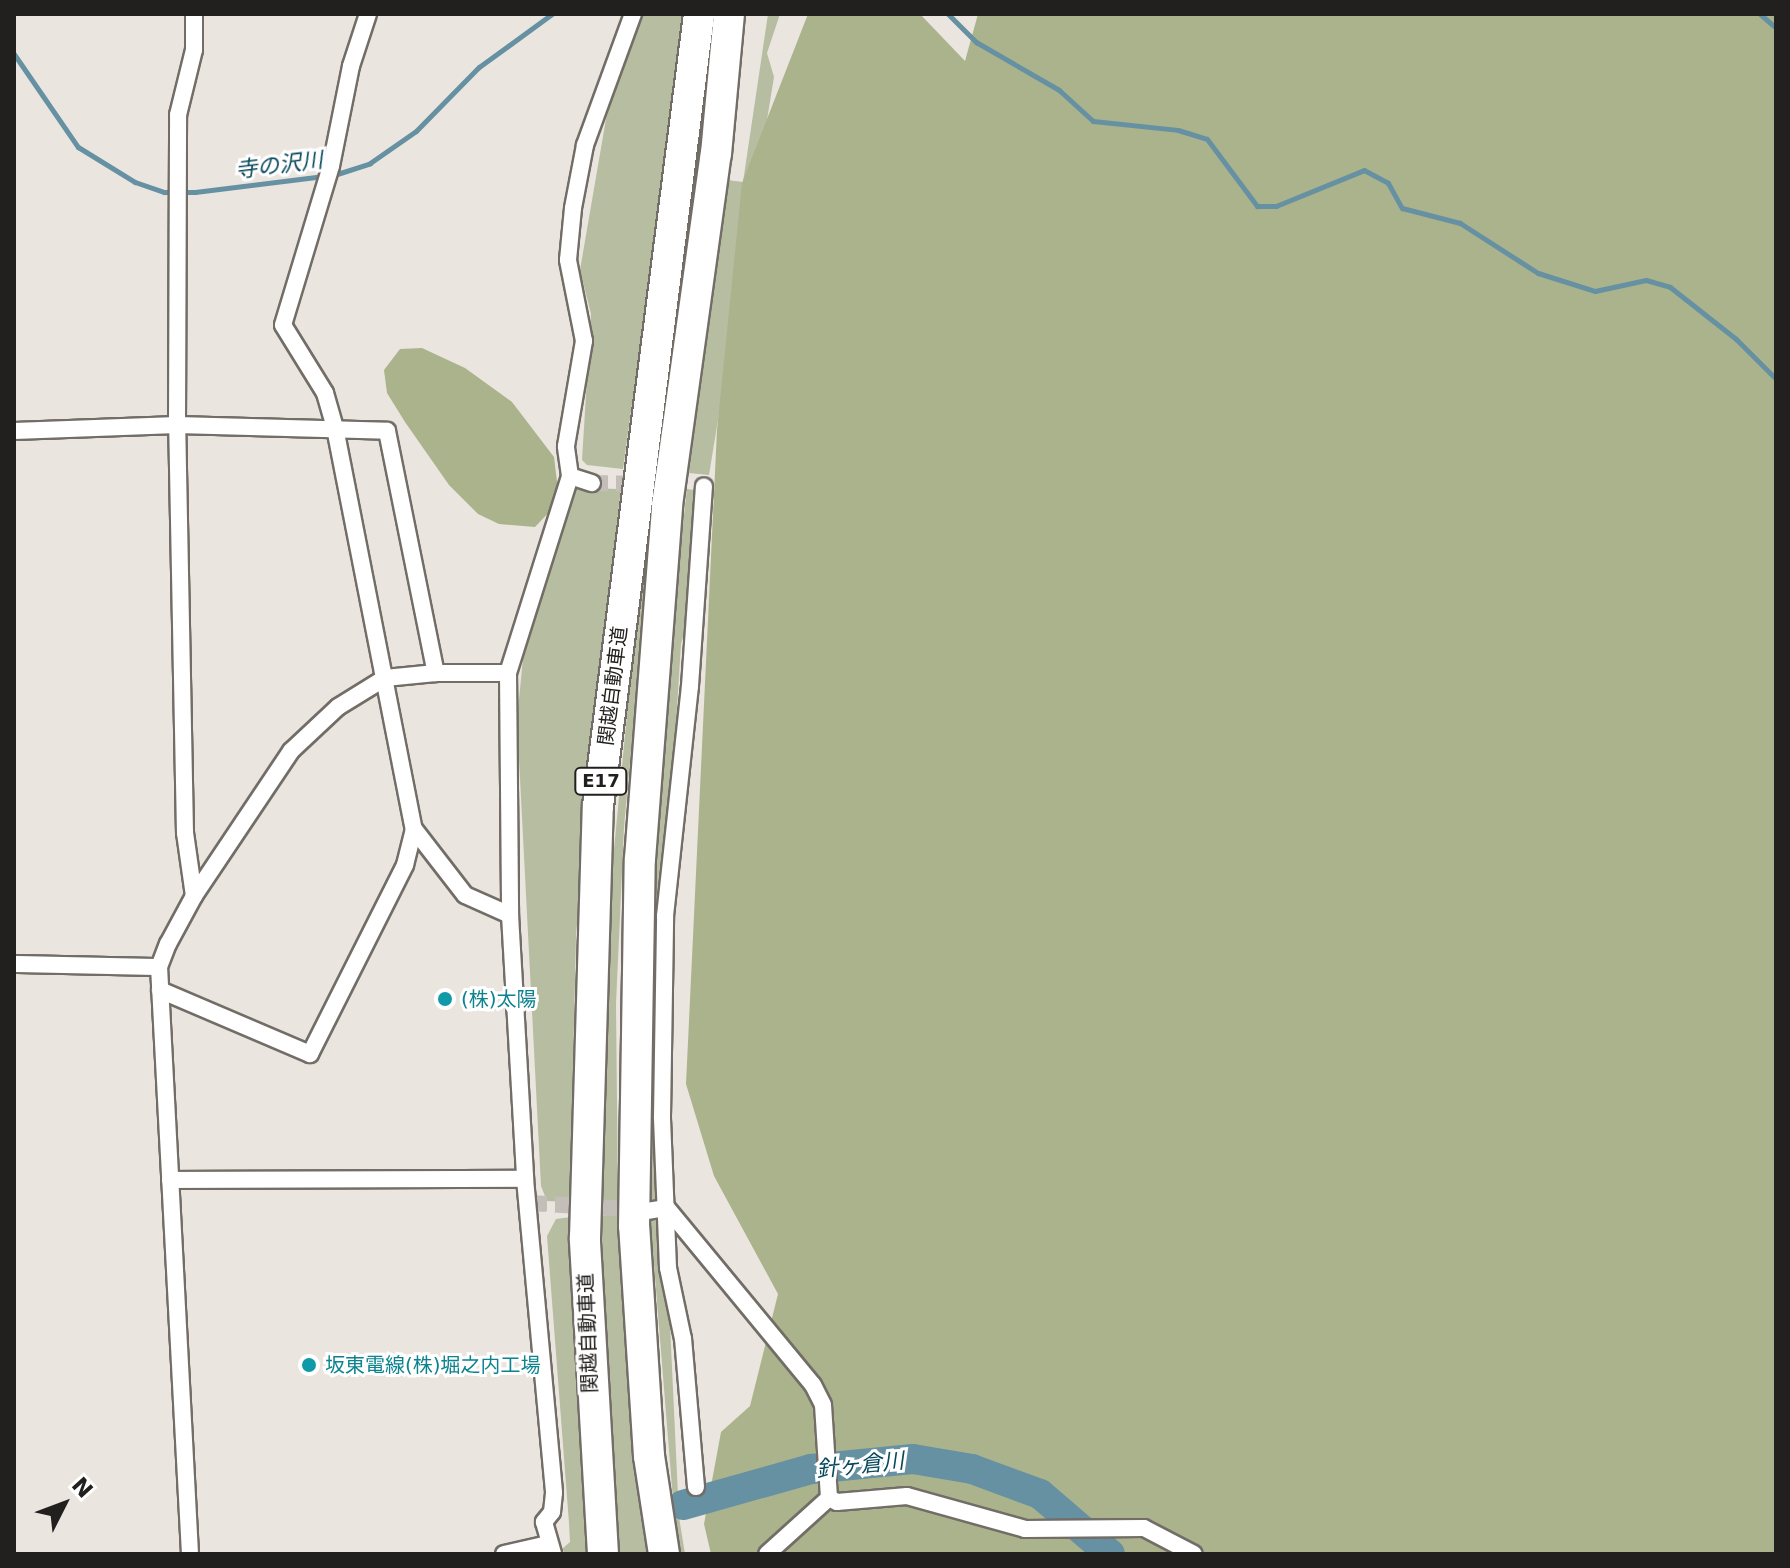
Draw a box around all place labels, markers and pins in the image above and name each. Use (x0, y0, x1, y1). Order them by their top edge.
place label: (株)太陽 (461, 987, 537, 1011)
marker: (株)太陽 (436, 990, 454, 1008)
place label: 坂東電線(株)堀之内工場 (325, 1353, 541, 1377)
marker: 坂東電線(株)堀之内工場 (300, 1356, 318, 1374)

